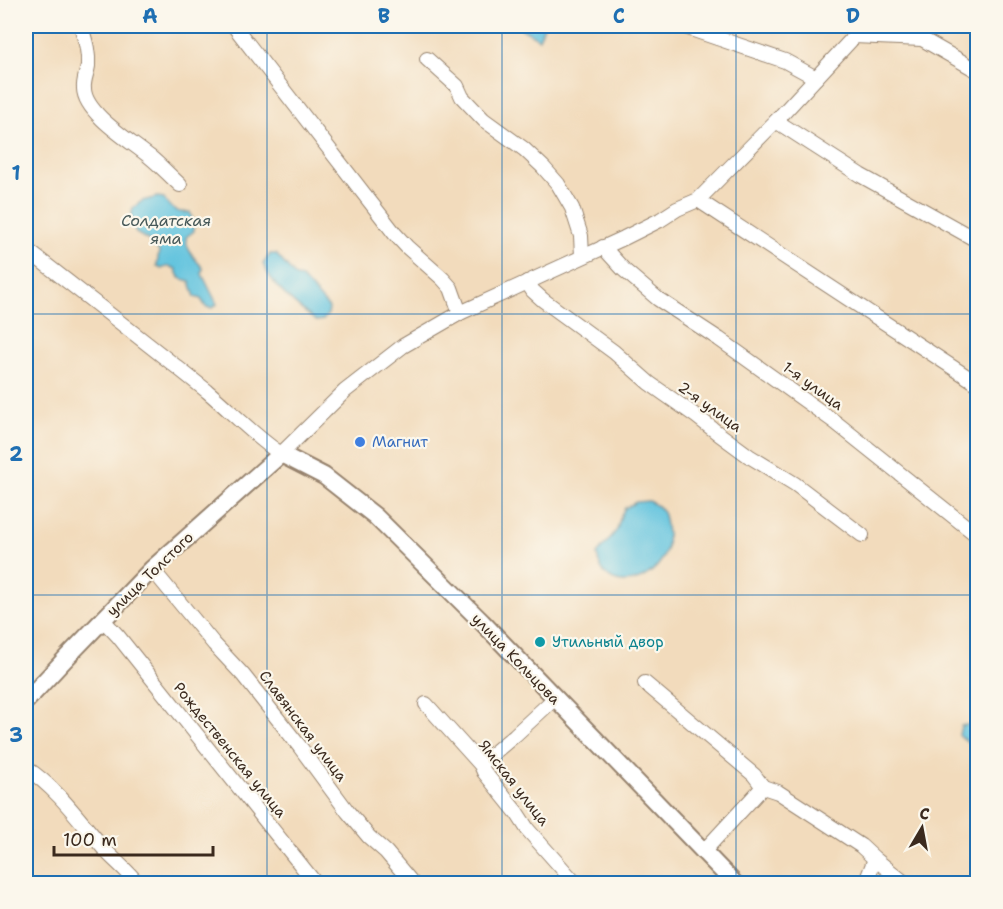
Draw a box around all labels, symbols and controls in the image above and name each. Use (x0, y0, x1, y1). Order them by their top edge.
text: A (142, 3, 158, 29)
text: B (378, 3, 390, 29)
text: C (613, 3, 625, 29)
text: D (846, 3, 860, 29)
text: 1 (11, 160, 21, 186)
water label: Солдатская яма (121, 210, 211, 249)
street label: 1-я улица (779, 357, 848, 415)
street label: 2-я улица (674, 377, 746, 437)
place label: Магнит (372, 432, 428, 452)
marker: Магнит (353, 435, 367, 449)
text: 2 (9, 441, 23, 467)
street label: улица Толстого (102, 527, 198, 621)
street label: улица Кольцова (467, 609, 565, 709)
place label: Утильный двор (552, 632, 664, 652)
marker: Утильный двор (533, 635, 547, 649)
street label: Славянская улица (254, 666, 352, 786)
street label: Рождественская улица (169, 678, 291, 823)
text: 3 (9, 722, 23, 748)
street label: Ямская улица (474, 736, 554, 831)
north arrow (892, 798, 952, 858)
text: С (918, 803, 931, 825)
scale bar (54, 819, 213, 857)
text: 100 m (63, 828, 117, 852)

